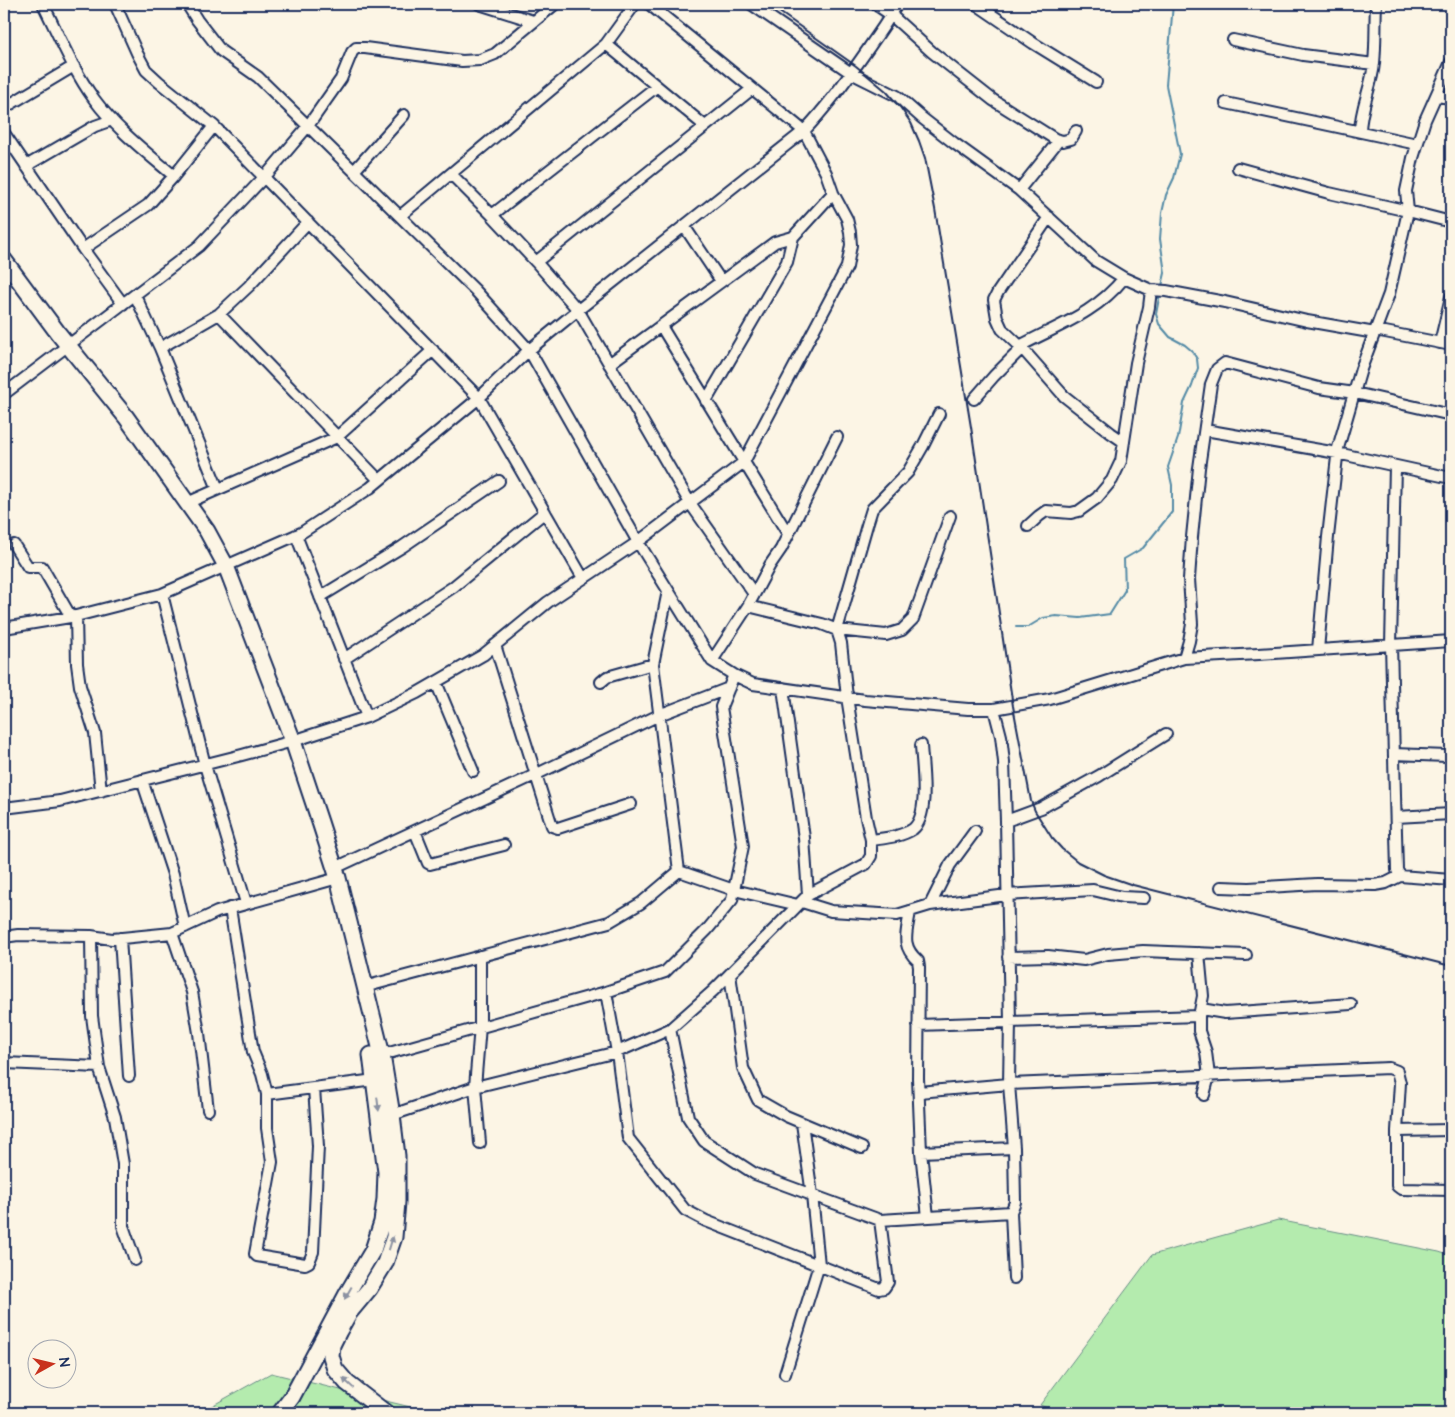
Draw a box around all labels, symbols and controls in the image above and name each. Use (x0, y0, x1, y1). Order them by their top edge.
one-way arrow (374, 1097, 382, 1113)
one-way arrow (388, 1235, 396, 1250)
one-way arrow (344, 1286, 352, 1300)
north arrow (28, 1340, 78, 1390)
text: N (53, 1357, 74, 1368)
one-way arrow (342, 1377, 354, 1389)

